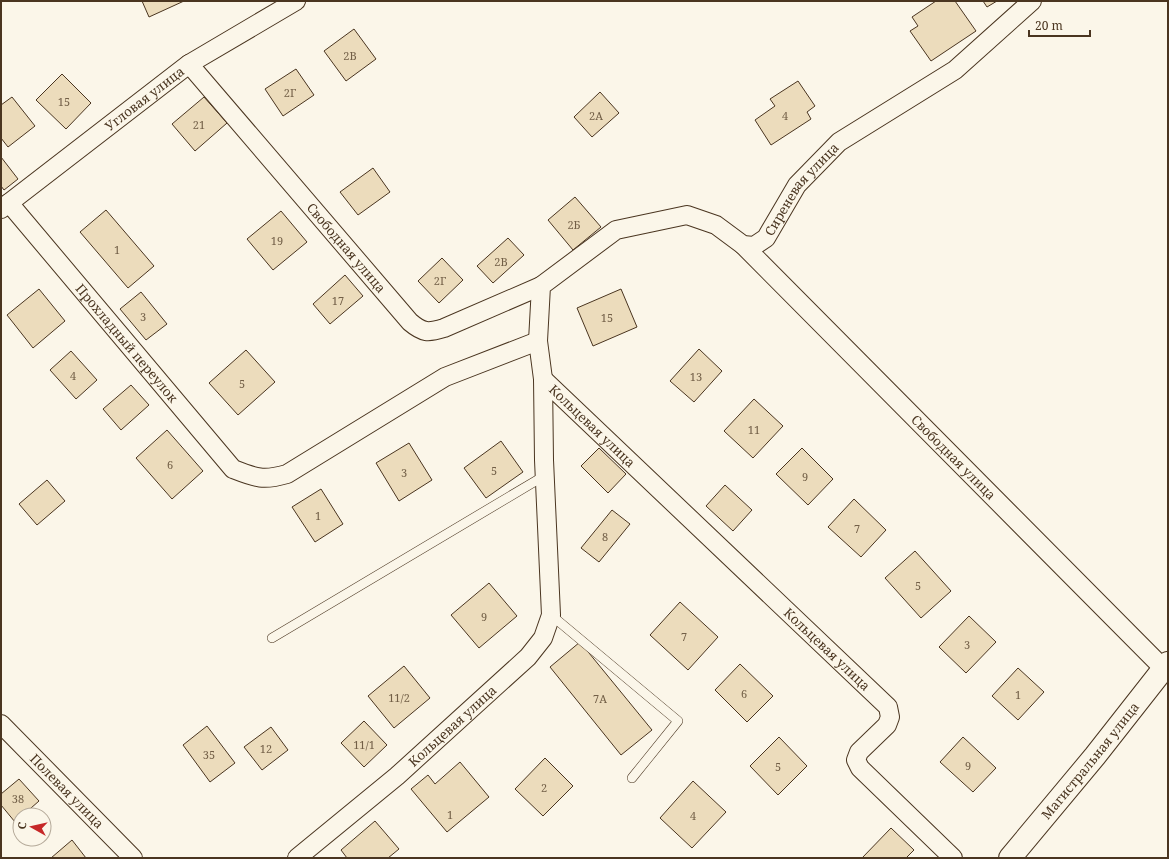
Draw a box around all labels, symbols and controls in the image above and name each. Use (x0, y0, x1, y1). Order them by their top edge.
scale bar (1029, 12, 1090, 38)
text: 20 m (1035, 17, 1063, 34)
house number: 2В (343, 48, 357, 63)
street label: Угловая улица (101, 62, 188, 135)
house number: 2Г (284, 85, 296, 100)
house number: 15 (58, 94, 70, 109)
house number: 2А (589, 108, 603, 123)
house number: 4 (782, 108, 788, 123)
house number: 21 (193, 117, 205, 132)
street label: Сиреневая улица (760, 139, 843, 239)
street label: Свободная улица (303, 199, 390, 297)
house number: 2Б (567, 217, 581, 232)
house number: 19 (271, 233, 283, 248)
house number: 1 (114, 242, 120, 257)
house number: 2В (494, 254, 508, 269)
house number: 2Г (434, 273, 446, 288)
street label: Прохладный переулок (72, 280, 182, 406)
house number: 17 (332, 293, 344, 308)
house number: 3 (140, 309, 146, 324)
house number: 15 (601, 310, 613, 325)
house number: 4 (70, 368, 76, 383)
house number: 13 (690, 369, 702, 384)
house number: 5 (239, 376, 245, 391)
street label: Кольцевая улица (545, 380, 639, 471)
street label: Свободная улица (907, 411, 1000, 504)
house number: 11 (748, 422, 760, 437)
house number: 6 (167, 457, 173, 472)
house number: 5 (491, 463, 497, 478)
house number: 3 (401, 465, 407, 480)
house number: 9 (802, 469, 808, 484)
house number: 1 (315, 508, 321, 523)
house number: 7 (854, 521, 860, 536)
house number: 8 (602, 529, 608, 544)
house number: 5 (915, 578, 921, 593)
street label: Кольцевая улица (780, 604, 874, 694)
house number: 9 (481, 609, 487, 624)
house number: 7 (681, 629, 687, 644)
house number: 3 (964, 637, 970, 652)
street label: Кольцевая улица (404, 681, 500, 770)
house number: 6 (741, 686, 747, 701)
house number: 1 (1015, 687, 1021, 702)
house number: 11/2 (388, 690, 410, 705)
house number: 7А (593, 691, 607, 706)
street label: Магистральная улица (1037, 698, 1143, 823)
house number: 11/1 (353, 737, 375, 752)
house number: 12 (260, 741, 272, 756)
house number: 35 (203, 747, 215, 762)
street label: Полевая улица (26, 750, 108, 832)
house number: 9 (965, 758, 971, 773)
house number: 5 (775, 759, 781, 774)
house number: 2 (541, 780, 547, 795)
house number: 38 (12, 791, 24, 806)
north arrow (12, 807, 52, 847)
house number: 1 (447, 807, 453, 822)
house number: 4 (690, 808, 696, 823)
text: С (14, 821, 30, 830)

